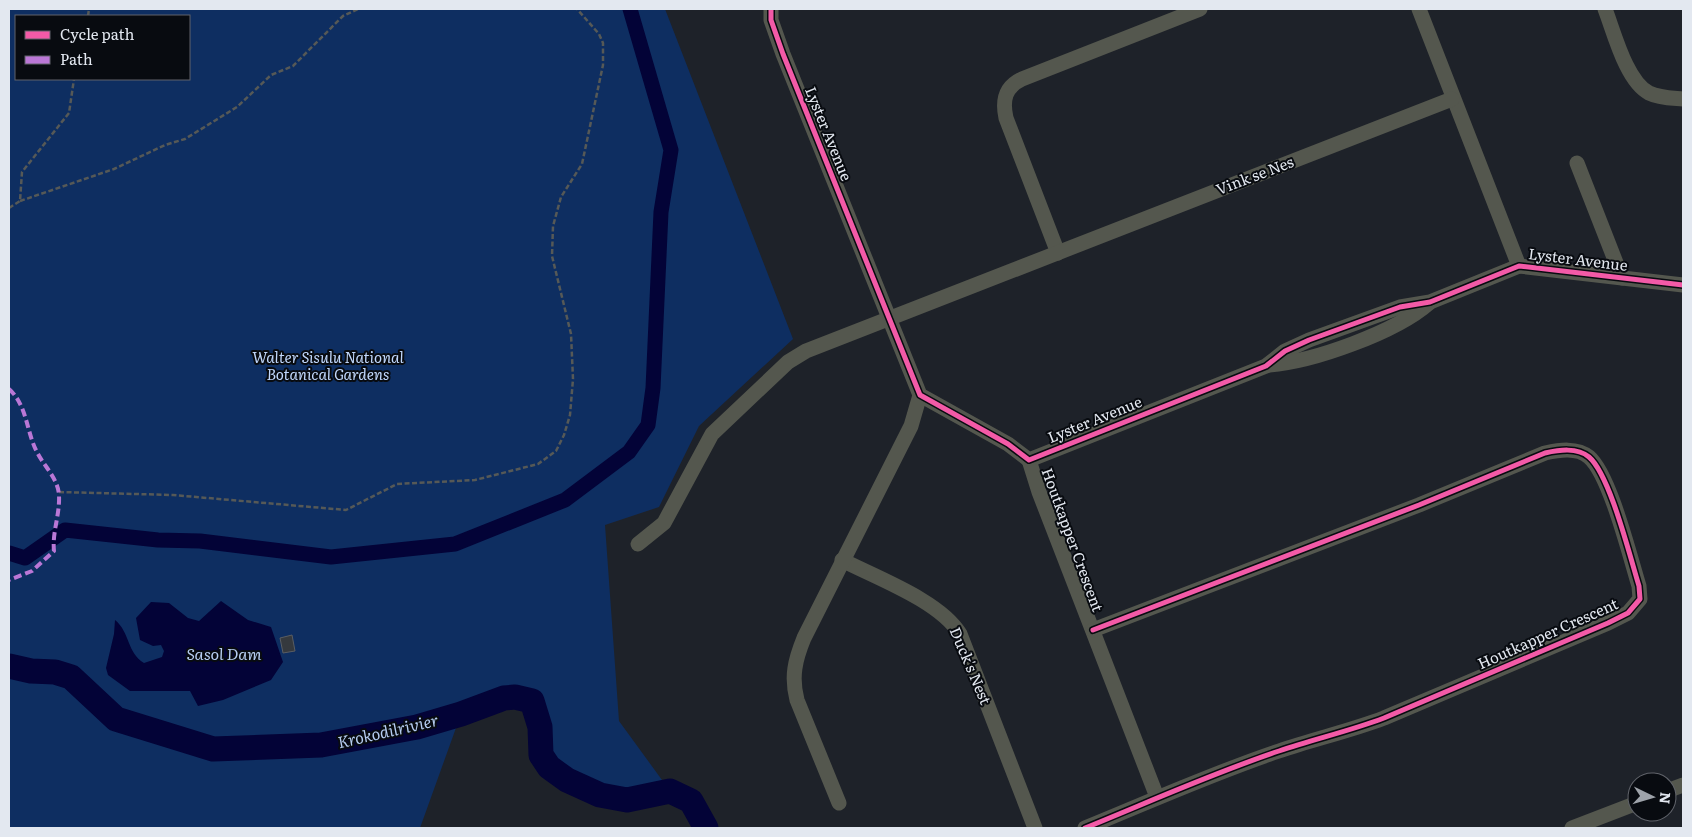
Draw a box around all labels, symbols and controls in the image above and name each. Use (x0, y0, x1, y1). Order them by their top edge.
legend (15, 15, 190, 80)
text: Cycle path (60, 22, 135, 45)
text: Path (60, 47, 93, 70)
street label: Lyster Avenue (800, 83, 859, 184)
street label: Vink se Nes (1212, 149, 1297, 200)
street label: Lyster Avenue (1527, 241, 1629, 276)
park label: Walter Sisulu National Botanical Gardens (252, 345, 405, 385)
street label: Lyster Avenue (1044, 389, 1145, 448)
street label: Houtkapper Crescent (1037, 464, 1110, 615)
street label: Houtkapper Crescent (1473, 591, 1621, 674)
street label: Duck's Nest (945, 623, 998, 708)
water label: Sasol Dam (187, 641, 261, 665)
water label: Krokodilrivier (335, 707, 441, 753)
north arrow (1627, 772, 1677, 822)
text: N (1655, 791, 1676, 805)

